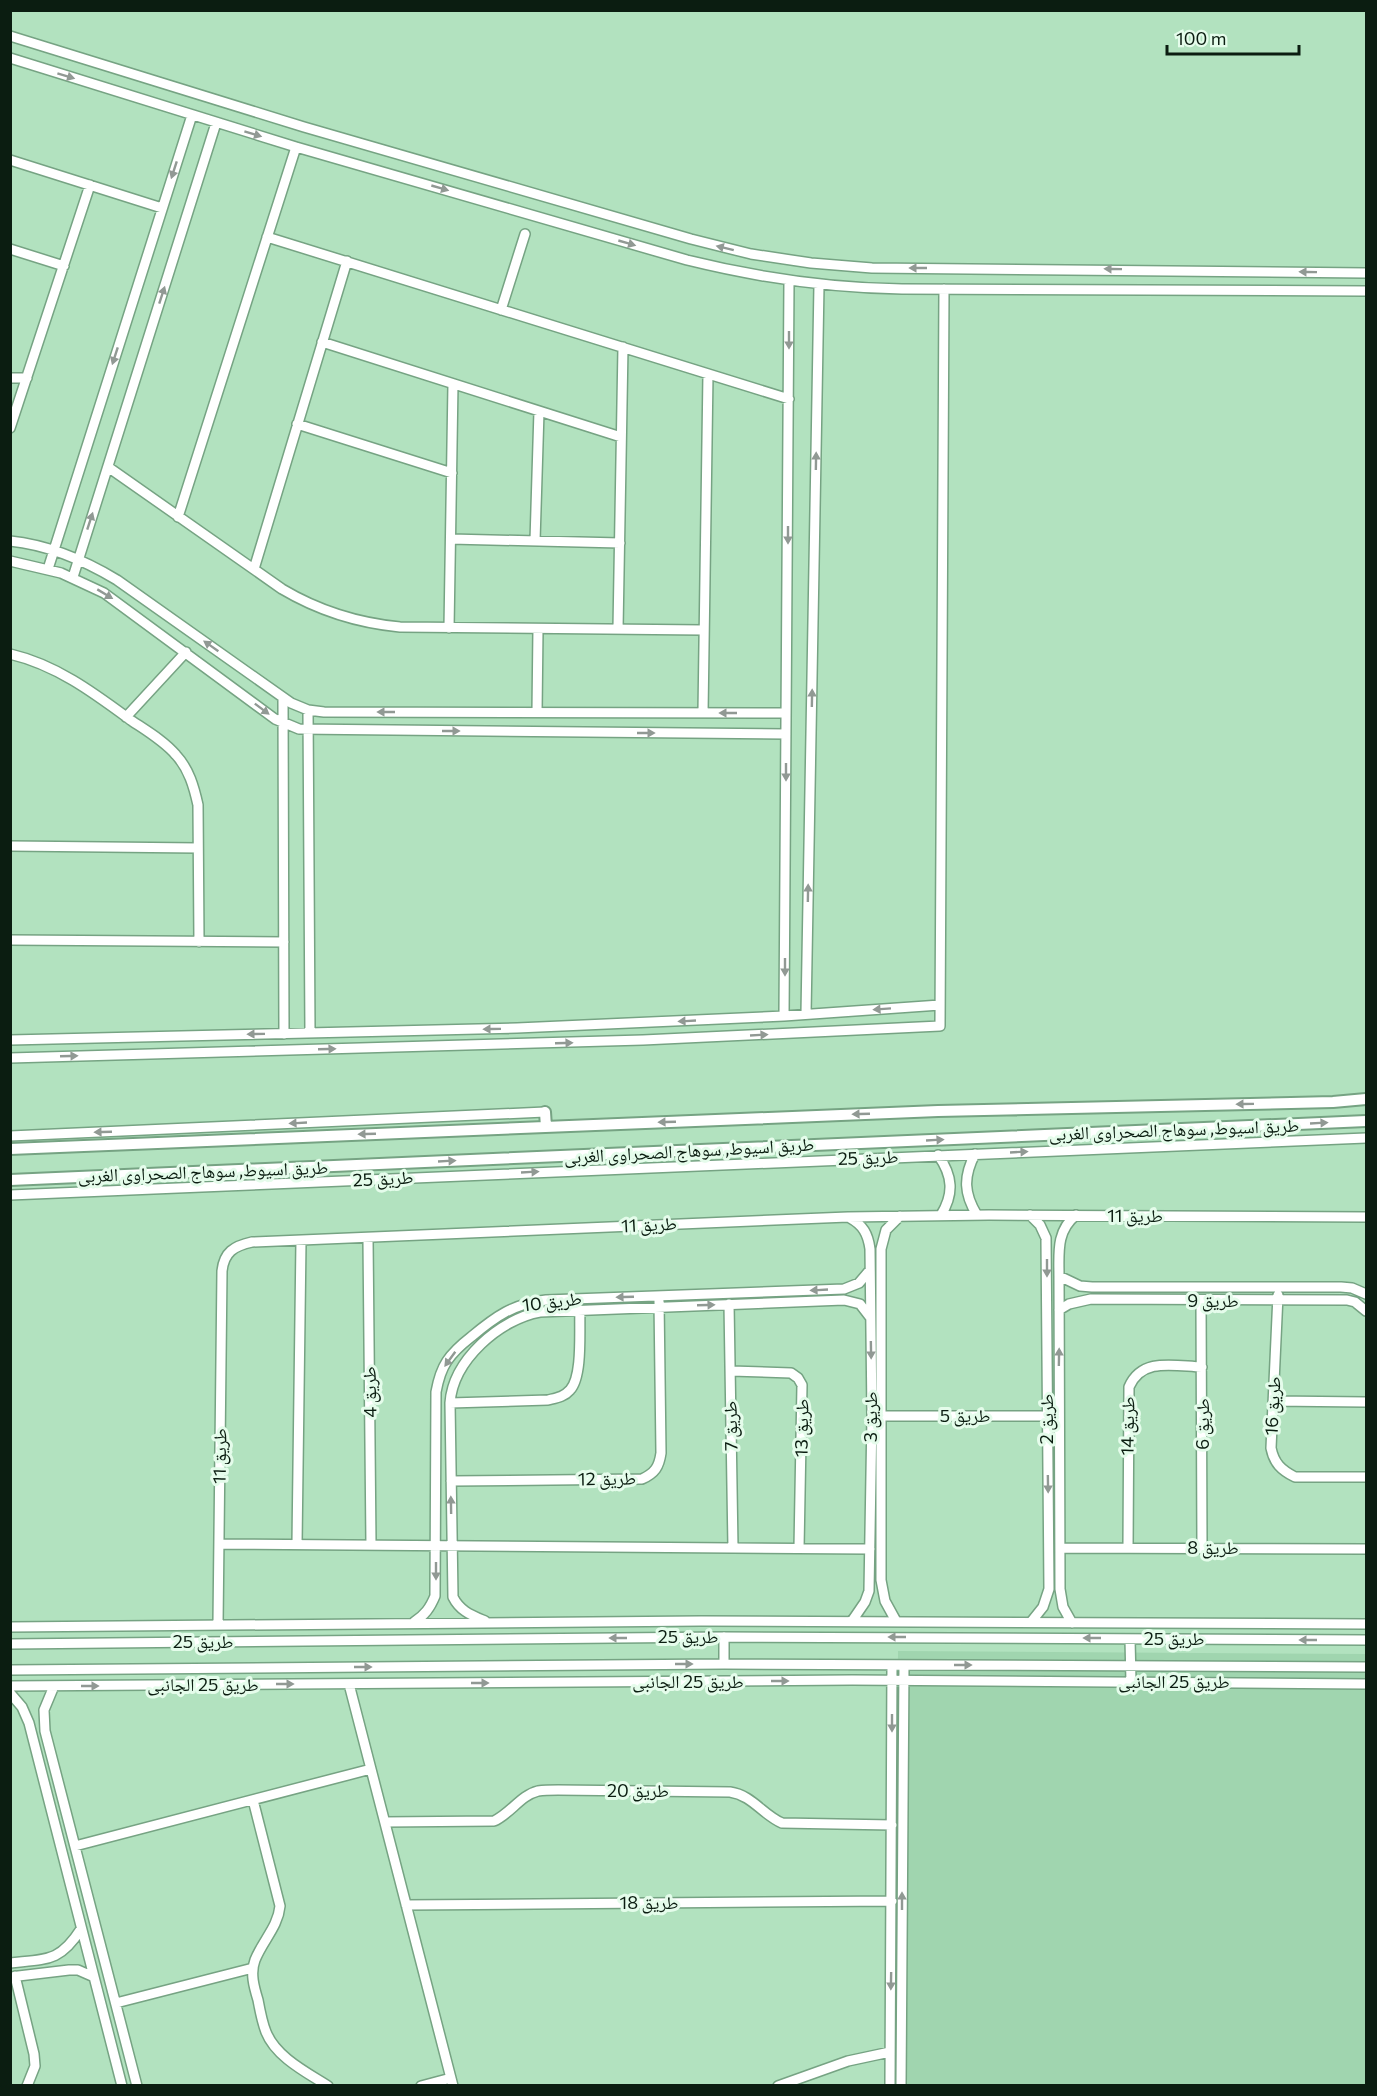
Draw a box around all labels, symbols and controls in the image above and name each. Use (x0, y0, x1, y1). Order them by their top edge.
scale bar (1167, 18, 1299, 56)
text: 100 m (1176, 27, 1226, 49)
one-way arrow (57, 72, 75, 81)
one-way arrow (244, 130, 262, 139)
one-way arrow (169, 161, 178, 179)
one-way arrow (431, 184, 449, 194)
one-way arrow (618, 238, 636, 248)
one-way arrow (715, 242, 734, 252)
one-way arrow (909, 263, 928, 273)
one-way arrow (1104, 265, 1123, 274)
one-way arrow (1299, 267, 1318, 277)
one-way arrow (157, 286, 167, 304)
one-way arrow (784, 330, 794, 349)
one-way arrow (110, 347, 120, 365)
one-way arrow (811, 452, 821, 471)
one-way arrow (86, 512, 96, 530)
one-way arrow (783, 525, 792, 544)
one-way arrow (97, 588, 113, 599)
one-way arrow (203, 640, 219, 652)
one-way arrow (807, 689, 816, 708)
one-way arrow (254, 703, 270, 715)
one-way arrow (376, 707, 395, 717)
one-way arrow (718, 708, 737, 718)
one-way arrow (442, 726, 461, 736)
one-way arrow (637, 728, 656, 738)
one-way arrow (781, 762, 791, 781)
one-way arrow (803, 883, 813, 902)
one-way arrow (780, 957, 789, 976)
one-way arrow (872, 1004, 891, 1014)
one-way arrow (678, 1017, 697, 1026)
one-way arrow (483, 1024, 502, 1034)
one-way arrow (246, 1030, 265, 1039)
one-way arrow (749, 1031, 768, 1040)
one-way arrow (554, 1038, 573, 1047)
one-way arrow (317, 1045, 336, 1054)
one-way arrow (59, 1051, 78, 1061)
one-way arrow (1236, 1100, 1255, 1109)
one-way arrow (852, 1110, 871, 1119)
street label: طريق اسيوط, سوهاج الصحراوى الغربى (1048, 1114, 1300, 1146)
one-way arrow (657, 1117, 676, 1127)
one-way arrow (288, 1119, 307, 1128)
one-way arrow (1309, 1119, 1328, 1128)
one-way arrow (93, 1127, 112, 1136)
one-way arrow (357, 1129, 376, 1138)
street label: طريق اسيوط, سوهاج الصحراوى الغربى (563, 1132, 815, 1170)
one-way arrow (926, 1135, 945, 1144)
street label: طريق 25 (837, 1145, 899, 1170)
one-way arrow (1010, 1148, 1029, 1157)
street label: طريق اسيوط, سوهاج الصحراوى الغربى (77, 1156, 329, 1188)
one-way arrow (437, 1157, 456, 1166)
street label: طريق 25 (352, 1165, 414, 1192)
one-way arrow (521, 1168, 540, 1177)
street label: طريق 11 (1107, 1204, 1163, 1227)
street label: طريق 11 (621, 1212, 677, 1237)
one-way arrow (1042, 1259, 1052, 1278)
street label: طريق 10 (521, 1286, 583, 1317)
one-way arrow (810, 1286, 829, 1295)
street label: طريق 9 (1187, 1289, 1239, 1312)
one-way arrow (615, 1292, 634, 1301)
one-way arrow (697, 1300, 716, 1309)
one-way arrow (866, 1340, 876, 1359)
one-way arrow (1054, 1347, 1064, 1366)
one-way arrow (444, 1351, 456, 1367)
street label: طريق 4 (358, 1366, 381, 1418)
street label: طريق 16 (1259, 1376, 1286, 1436)
street label: طريق 3 (859, 1392, 882, 1442)
street label: طريق 2 (1035, 1394, 1058, 1444)
street label: طريق 14 (1115, 1396, 1140, 1456)
street label: طريق 6 (1191, 1398, 1214, 1450)
street label: طريق 13 (789, 1399, 814, 1457)
street label: طريق 7 (719, 1401, 742, 1451)
street label: طريق 5 (940, 1404, 990, 1427)
street label: طريق 11 (208, 1428, 231, 1484)
street label: طريق 12 (578, 1466, 636, 1491)
one-way arrow (1043, 1475, 1052, 1494)
one-way arrow (446, 1495, 456, 1514)
street label: طريق 8 (1187, 1536, 1239, 1559)
one-way arrow (431, 1562, 441, 1581)
street label: طريق 25 (658, 1625, 718, 1648)
street label: طريق 25 (1144, 1627, 1204, 1650)
street label: طريق 25 (173, 1630, 233, 1653)
one-way arrow (888, 1632, 907, 1642)
one-way arrow (609, 1633, 628, 1643)
one-way arrow (1083, 1633, 1102, 1643)
one-way arrow (1299, 1635, 1318, 1644)
one-way arrow (674, 1659, 693, 1669)
one-way arrow (953, 1660, 972, 1670)
one-way arrow (353, 1662, 372, 1672)
street label: طريق 25 الجانبى (632, 1670, 744, 1693)
street label: طريق 25 الجانبى (1118, 1670, 1230, 1693)
street label: طريق 25 الجانبى (147, 1673, 259, 1696)
one-way arrow (770, 1676, 789, 1686)
one-way arrow (470, 1678, 489, 1688)
one-way arrow (275, 1679, 294, 1689)
one-way arrow (80, 1681, 99, 1691)
one-way arrow (887, 1714, 897, 1733)
street label: طريق 20 (607, 1779, 669, 1802)
street label: طريق 18 (620, 1891, 678, 1914)
one-way arrow (897, 1892, 907, 1911)
one-way arrow (886, 1972, 896, 1991)

